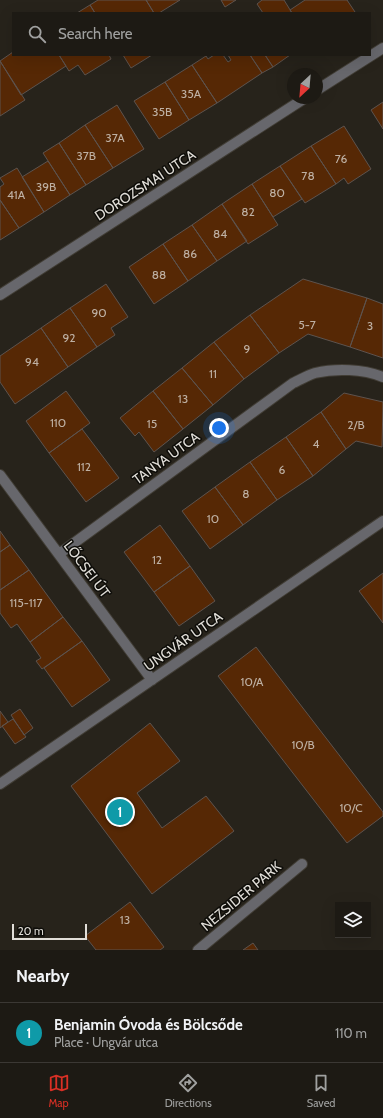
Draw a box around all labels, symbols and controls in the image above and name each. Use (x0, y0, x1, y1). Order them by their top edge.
search box (12, 12, 371, 56)
icon: search (26, 23, 48, 45)
text: Search here (58, 25, 133, 43)
north arrow (287, 68, 323, 104)
house number: 35A (181, 86, 202, 101)
house number: 35B (152, 104, 172, 119)
house number: 37A (105, 130, 125, 145)
street label: DOROZSMAI UTCA (91, 145, 199, 224)
house number: 37B (76, 148, 96, 163)
house number: 76 (335, 151, 347, 166)
house number: 78 (301, 168, 315, 183)
house number: 39B (36, 179, 56, 194)
house number: 80 (269, 185, 285, 200)
house number: 41A (7, 187, 26, 202)
house number: 82 (241, 204, 255, 219)
house number: 84 (213, 226, 227, 241)
house number: 86 (183, 246, 197, 261)
house number: 88 (152, 267, 166, 282)
house number: 90 (91, 305, 107, 320)
house number: 5-7 (298, 317, 316, 332)
house number: 3 (367, 318, 373, 333)
house number: 92 (62, 330, 76, 345)
house number: 9 (244, 341, 251, 356)
house number: 94 (25, 354, 39, 369)
house number: 11 (209, 366, 217, 381)
house number: 13 (178, 391, 188, 406)
house number: 110 (50, 415, 66, 430)
house number: 15 (147, 416, 157, 431)
house number: 2/B (347, 417, 365, 432)
your location (209, 418, 229, 438)
street label: TANYA UTCA (129, 427, 203, 488)
house number: 4 (313, 436, 320, 451)
house number: 112 (77, 459, 91, 474)
house number: 6 (279, 462, 286, 477)
house number: 8 (242, 486, 250, 501)
house number: 10 (207, 511, 219, 526)
street label: LŐCSEI ÚT (60, 537, 115, 601)
house number: 12 (152, 552, 162, 567)
house number: 115-117 (9, 595, 43, 610)
street label: UNGVÁR UTCA (140, 607, 226, 675)
house number: 10/A (241, 674, 264, 689)
house number: 10/B (291, 737, 315, 752)
pin: 1 (107, 797, 133, 827)
house number: 10/C (339, 800, 363, 815)
street label: NEZSIDER PARK (197, 857, 285, 935)
map controls (335, 902, 371, 938)
button: layers (335, 902, 371, 938)
house number: 13 (120, 912, 130, 927)
scale bar (12, 922, 87, 941)
text: 20 m (18, 924, 44, 938)
text: Nearby (16, 966, 69, 986)
text: Benjamin Óvoda és Bölcsőde (54, 1016, 243, 1034)
text: 1 (27, 1025, 31, 1041)
text: 110 m (335, 1025, 367, 1041)
text: Place · Ungvár utca (54, 1034, 158, 1050)
tab: Map (48, 1072, 70, 1110)
tab: Directions (165, 1072, 212, 1110)
tab: Saved (307, 1072, 335, 1110)

